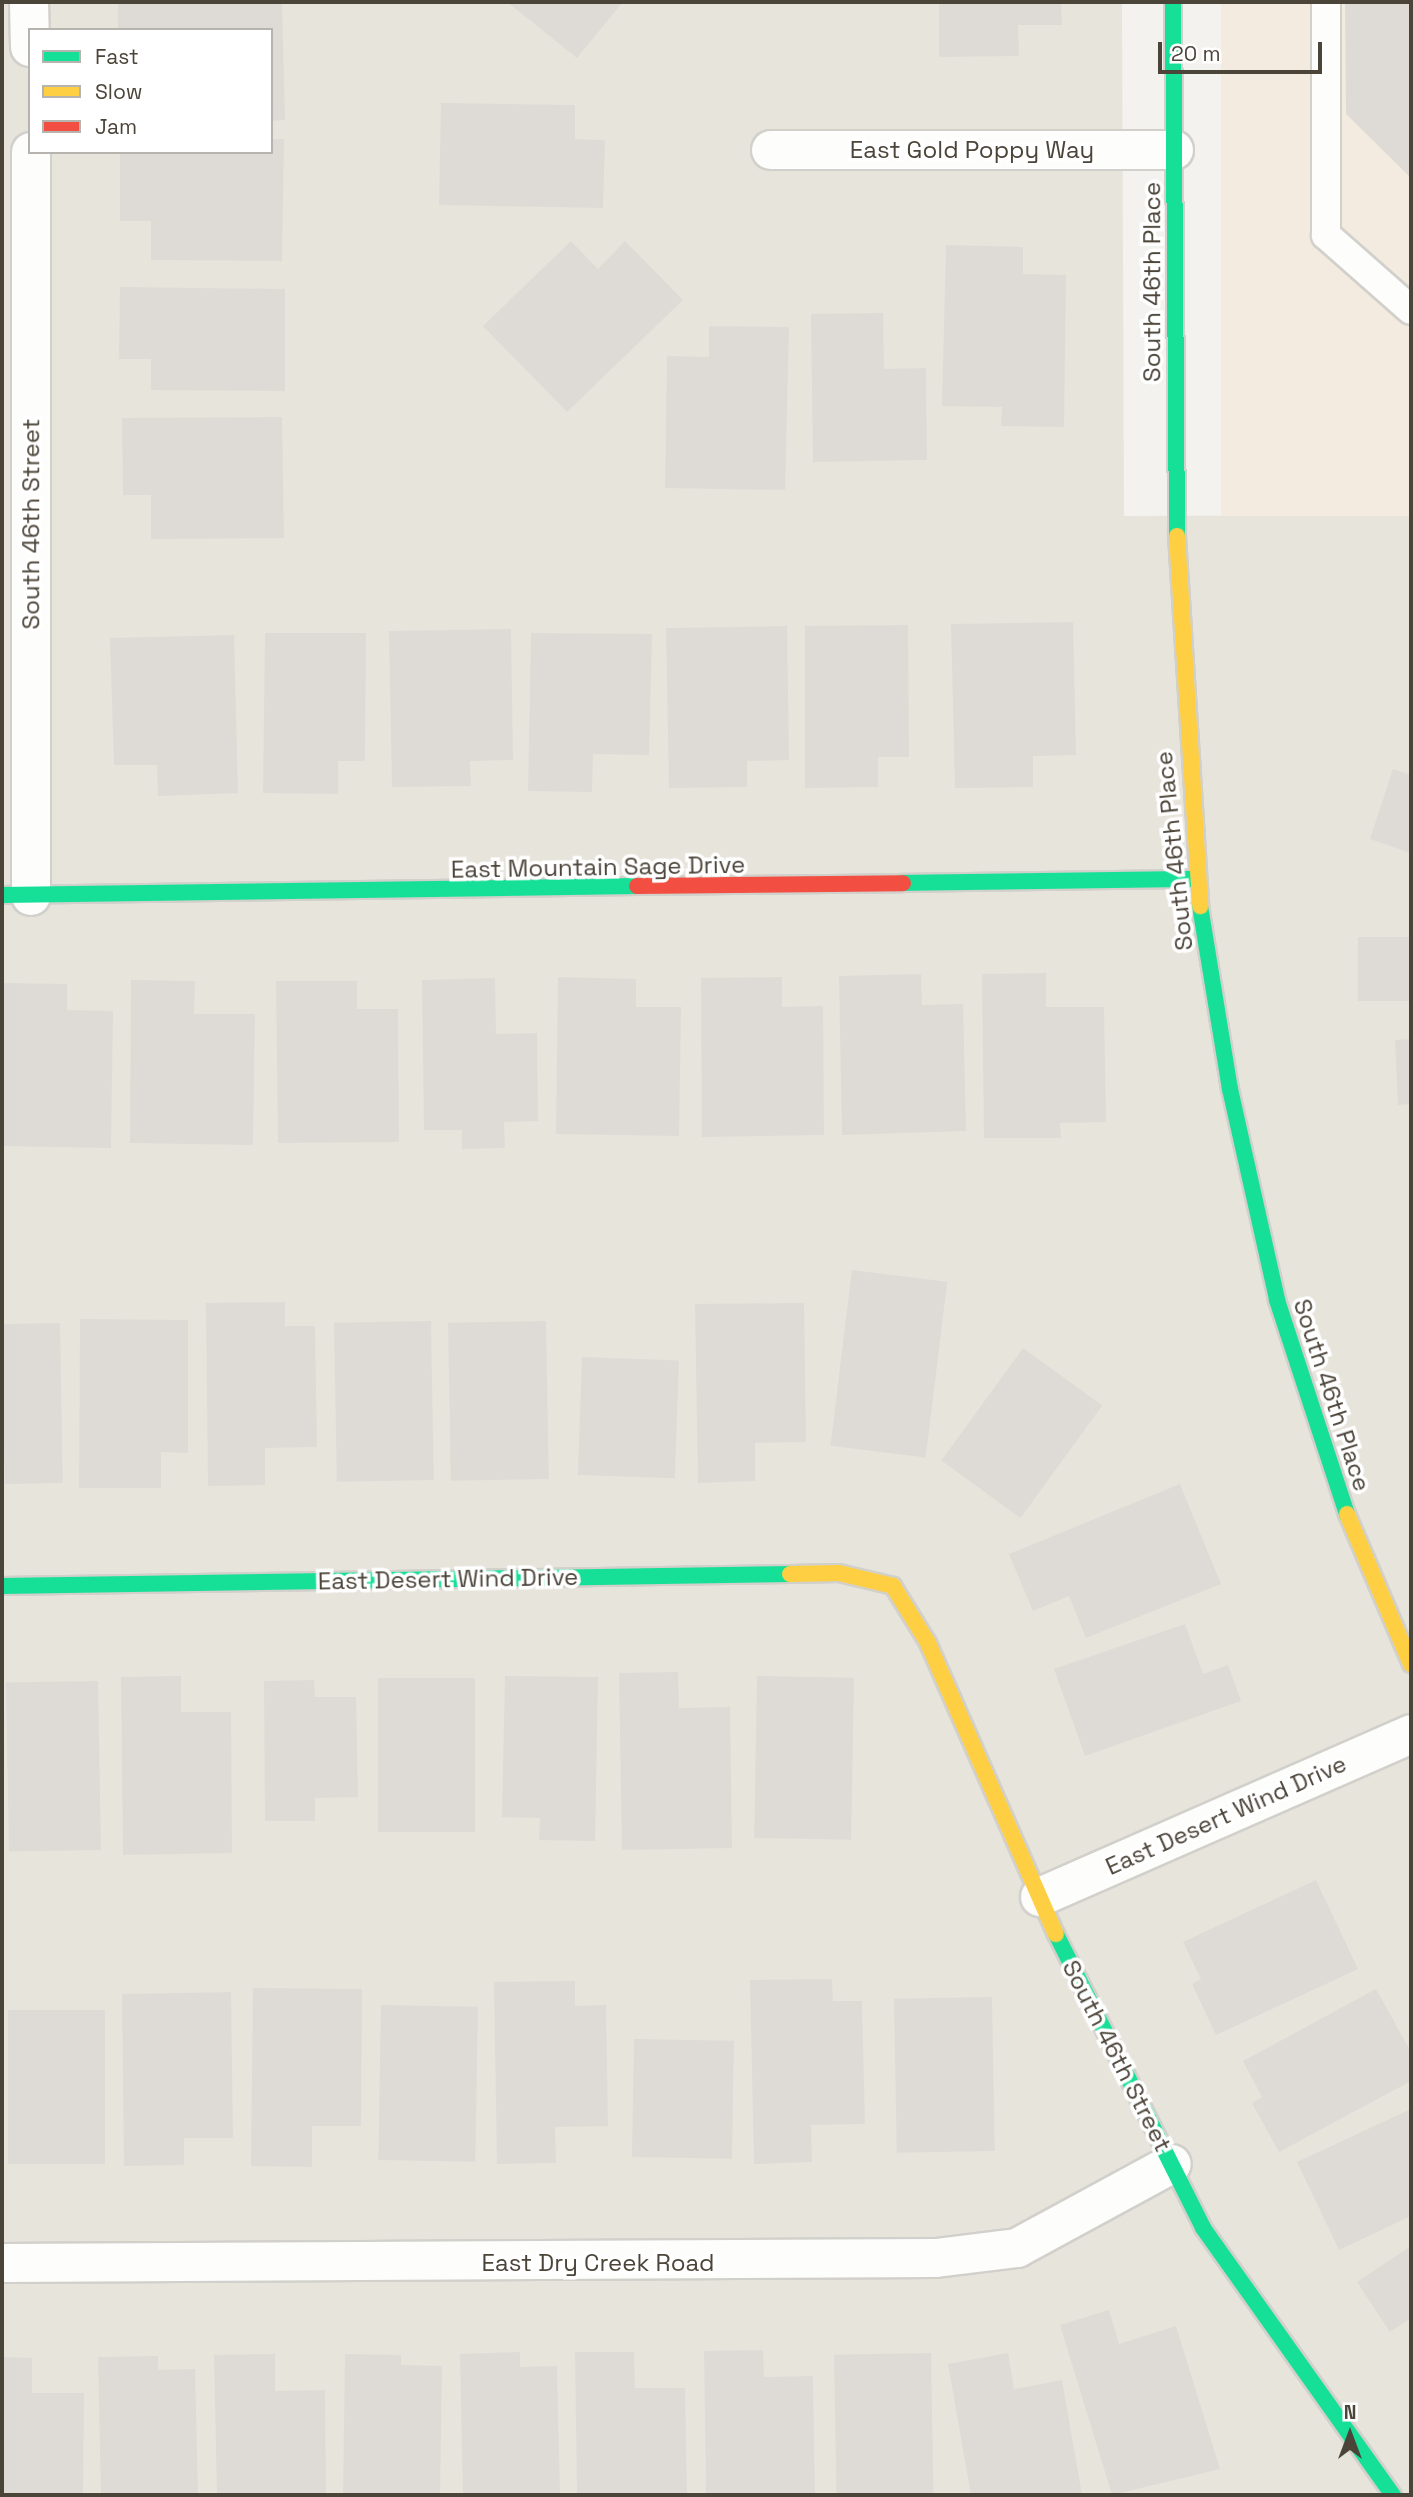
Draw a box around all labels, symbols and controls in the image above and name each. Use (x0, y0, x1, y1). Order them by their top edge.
legend (28, 28, 273, 154)
scale bar (1161, 28, 1326, 72)
text: 20 m (1171, 40, 1221, 67)
text: Fast (95, 43, 139, 70)
text: Slow (95, 78, 143, 105)
text: Jam (95, 113, 137, 140)
street label: East Gold Poppy Way (850, 136, 1094, 164)
street label: South 46th Place (1138, 182, 1166, 382)
street label: South 46th Street (17, 418, 45, 630)
street label: South 46th Place (1149, 750, 1199, 952)
street label: East Mountain Sage Drive (451, 850, 745, 884)
street label: South 46th Place (1287, 1295, 1377, 1495)
street label: East Desert Wind Drive (317, 1562, 579, 1596)
street label: East Desert Wind Drive (1101, 1749, 1351, 1881)
street label: South 46th Street (1056, 1955, 1178, 2157)
street label: East Dry Creek Road (481, 2249, 715, 2277)
north arrow (1315, 2399, 1385, 2469)
text: N (1344, 2400, 1356, 2425)

